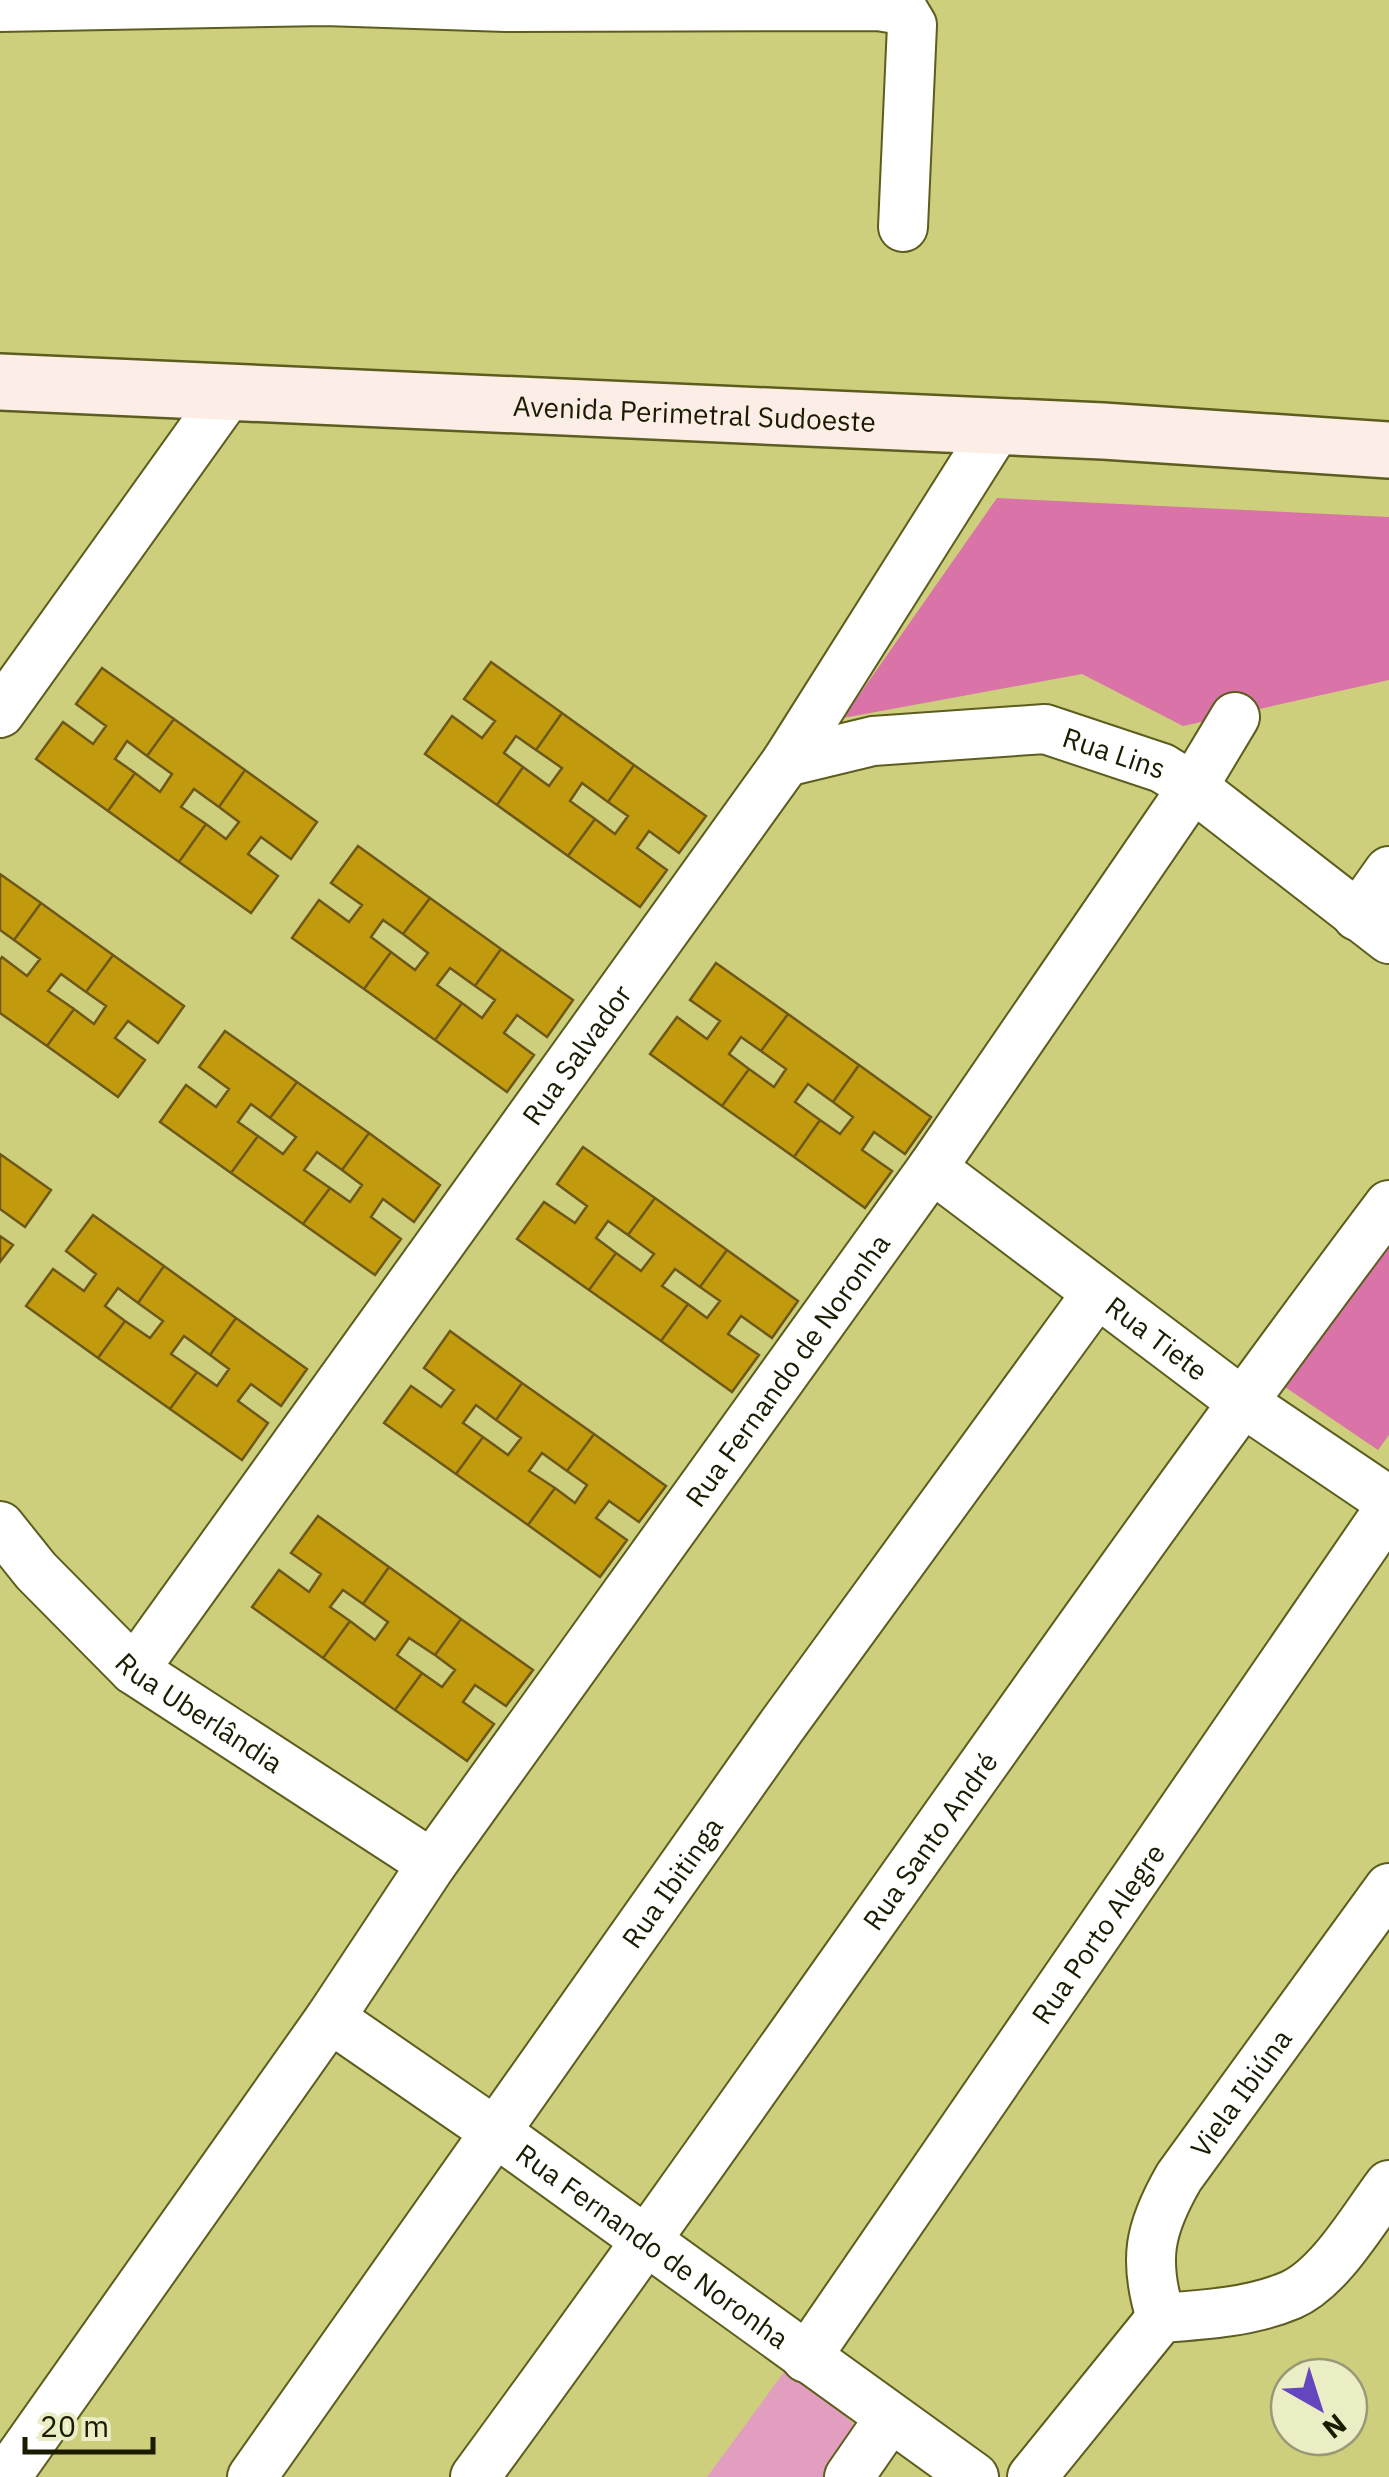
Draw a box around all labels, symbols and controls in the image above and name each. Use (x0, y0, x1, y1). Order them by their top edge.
street label: Avenida Perimetral Sudoeste (512, 386, 877, 439)
street label: Rua Lins (1058, 718, 1170, 786)
street label: Rua Salvador (513, 977, 639, 1132)
street label: Rua Fernando de Noronha (676, 1226, 898, 1514)
street label: Rua Tiete (1099, 1287, 1216, 1388)
street label: Rua Uberlândia (108, 1644, 290, 1781)
street label: Rua Santo André (854, 1744, 1005, 1937)
street label: Rua Ibitinga (613, 1809, 731, 1955)
street label: Rua Porto Alegre (1023, 1836, 1173, 2031)
street label: Viela Ibiúna (1181, 2021, 1299, 2164)
street label: Rua Fernando de Noronha (509, 2135, 797, 2356)
north arrow (1269, 2357, 1369, 2457)
scale bar (25, 2392, 152, 2454)
text: 20 m (40, 2406, 109, 2445)
text: N (1316, 2406, 1355, 2448)

